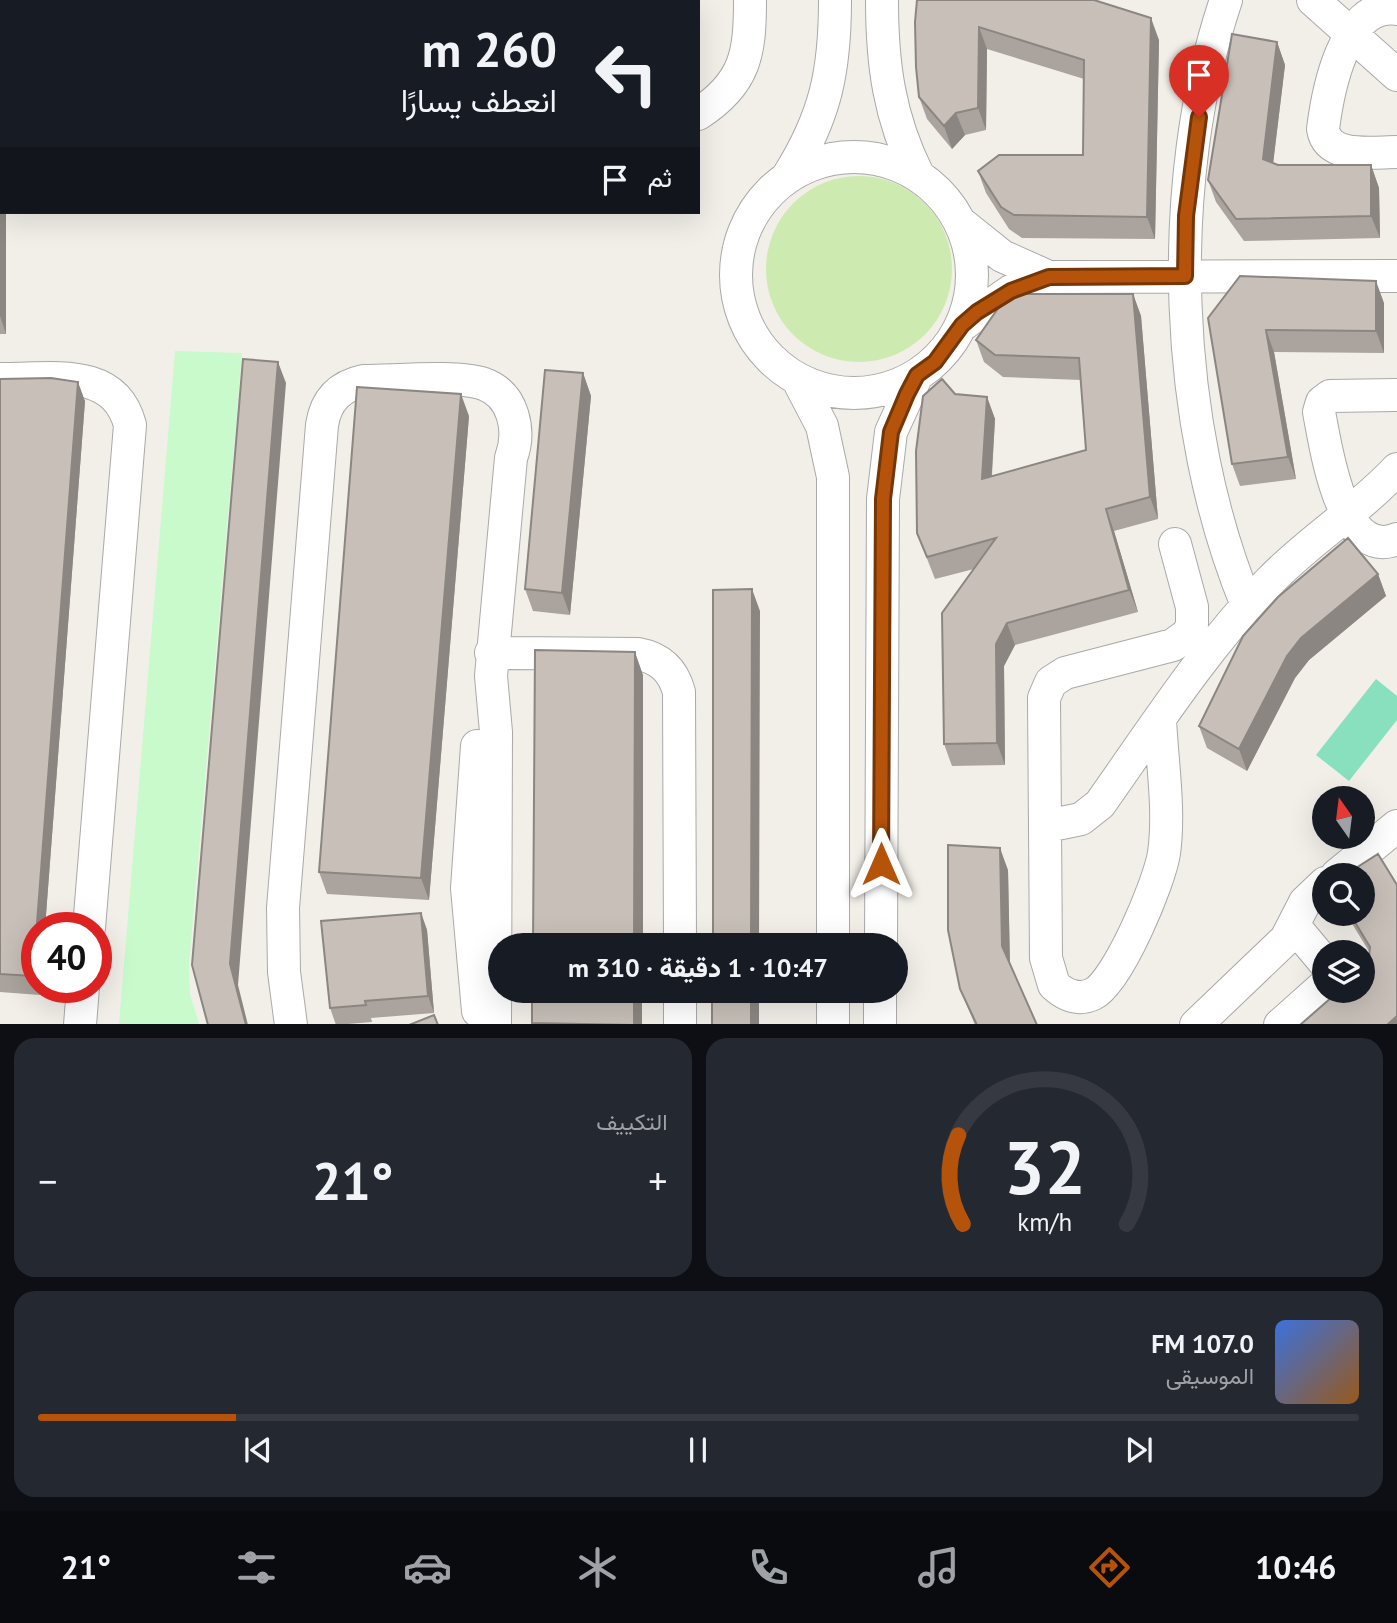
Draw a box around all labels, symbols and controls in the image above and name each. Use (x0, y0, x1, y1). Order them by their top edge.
text: 260 m (422, 17, 557, 81)
icon: left (581, 28, 672, 119)
pin (1169, 45, 1229, 117)
icon: arrive (1180, 56, 1218, 94)
text: انعطف يسارًا (401, 79, 557, 121)
icon: arrive (596, 161, 634, 199)
text: ثم (648, 161, 672, 194)
north arrow (1312, 786, 1376, 849)
map controls (1312, 786, 1375, 1003)
position arrow (844, 827, 918, 901)
button: search (1312, 863, 1375, 926)
speed limit sign: 40 (21, 912, 112, 1003)
button: layers (1312, 940, 1375, 1003)
text: 10:47 · 1 دقيقة · 310 m (568, 951, 828, 984)
text: التكييف (596, 1107, 668, 1136)
text: 32 (1003, 1120, 1086, 1214)
text: 21° (312, 1147, 394, 1214)
text: − (38, 1156, 57, 1205)
text: + (648, 1156, 667, 1205)
text: km/h (1017, 1205, 1072, 1237)
text: 107.0 FM (1151, 1327, 1254, 1360)
text: الموسيقى (1166, 1361, 1254, 1390)
icon: previous (239, 1431, 277, 1469)
icon: pause (679, 1431, 717, 1469)
icon: next (1120, 1431, 1158, 1469)
icon: filters (232, 1543, 281, 1592)
icon: car (403, 1543, 452, 1592)
icon: climate (573, 1543, 622, 1592)
icon: phone (744, 1543, 793, 1592)
icon: music (914, 1543, 963, 1592)
icon: directions (1085, 1543, 1134, 1592)
text: 21° (61, 1546, 111, 1588)
text: 10:46 (1255, 1546, 1336, 1588)

